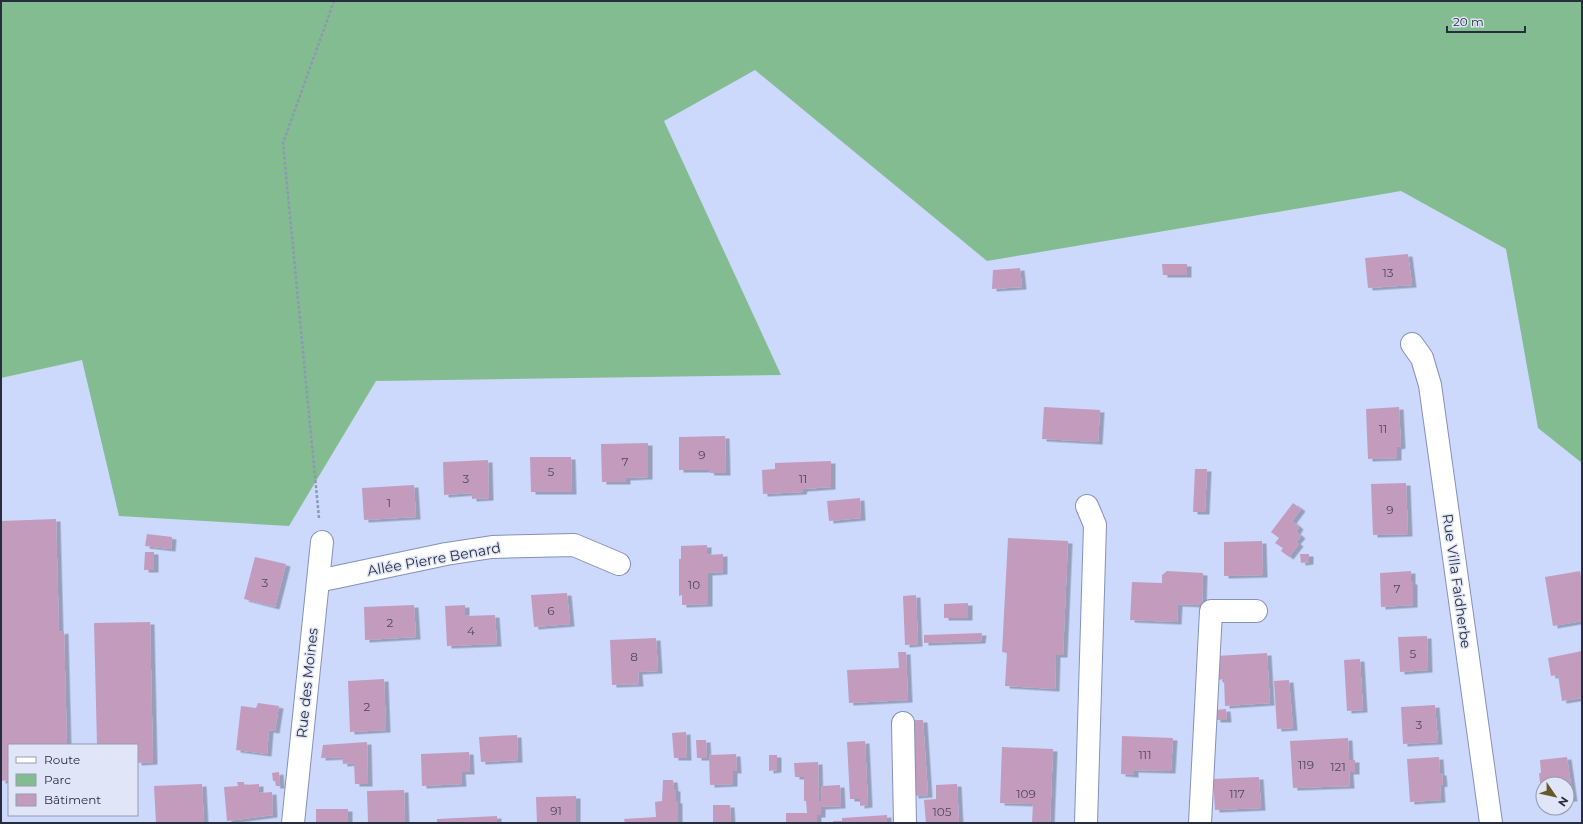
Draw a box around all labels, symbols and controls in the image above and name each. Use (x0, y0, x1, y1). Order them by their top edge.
scale bar (1447, 8, 1525, 34)
text: 20 m (1453, 14, 1484, 29)
house number: 13 (1382, 265, 1394, 280)
house number: 11 (1379, 421, 1387, 436)
house number: 9 (698, 447, 706, 462)
house number: 7 (621, 454, 629, 469)
house number: 5 (548, 464, 555, 479)
house number: 3 (463, 471, 470, 486)
house number: 11 (799, 471, 807, 486)
house number: 1 (387, 495, 391, 510)
house number: 9 (1386, 502, 1394, 517)
street label: Rue Villa Faidherbe (1439, 512, 1475, 650)
street label: Allée Pierre Benard (366, 538, 502, 580)
house number: 3 (262, 575, 269, 590)
house number: 10 (688, 577, 700, 592)
house number: 7 (1393, 581, 1401, 596)
house number: 6 (547, 603, 555, 618)
house number: 2 (387, 615, 394, 630)
house number: 4 (467, 623, 475, 638)
street label: Rue des Moines (292, 627, 322, 739)
house number: 5 (1410, 646, 1417, 661)
house number: 8 (630, 649, 638, 664)
house number: 2 (364, 699, 371, 714)
house number: 3 (1416, 717, 1423, 732)
legend (8, 744, 138, 816)
house number: 111 (1139, 747, 1152, 762)
text: Route (44, 752, 80, 767)
house number: 119 (1298, 757, 1314, 772)
house number: 121 (1330, 759, 1346, 774)
text: Parc (44, 772, 71, 787)
north arrow (1535, 776, 1575, 816)
house number: 109 (1016, 786, 1036, 801)
house number: 117 (1229, 786, 1245, 801)
text: Bâtiment (44, 792, 101, 807)
text: N (1555, 794, 1572, 809)
house number: 91 (550, 803, 562, 818)
house number: 105 (932, 804, 952, 819)

